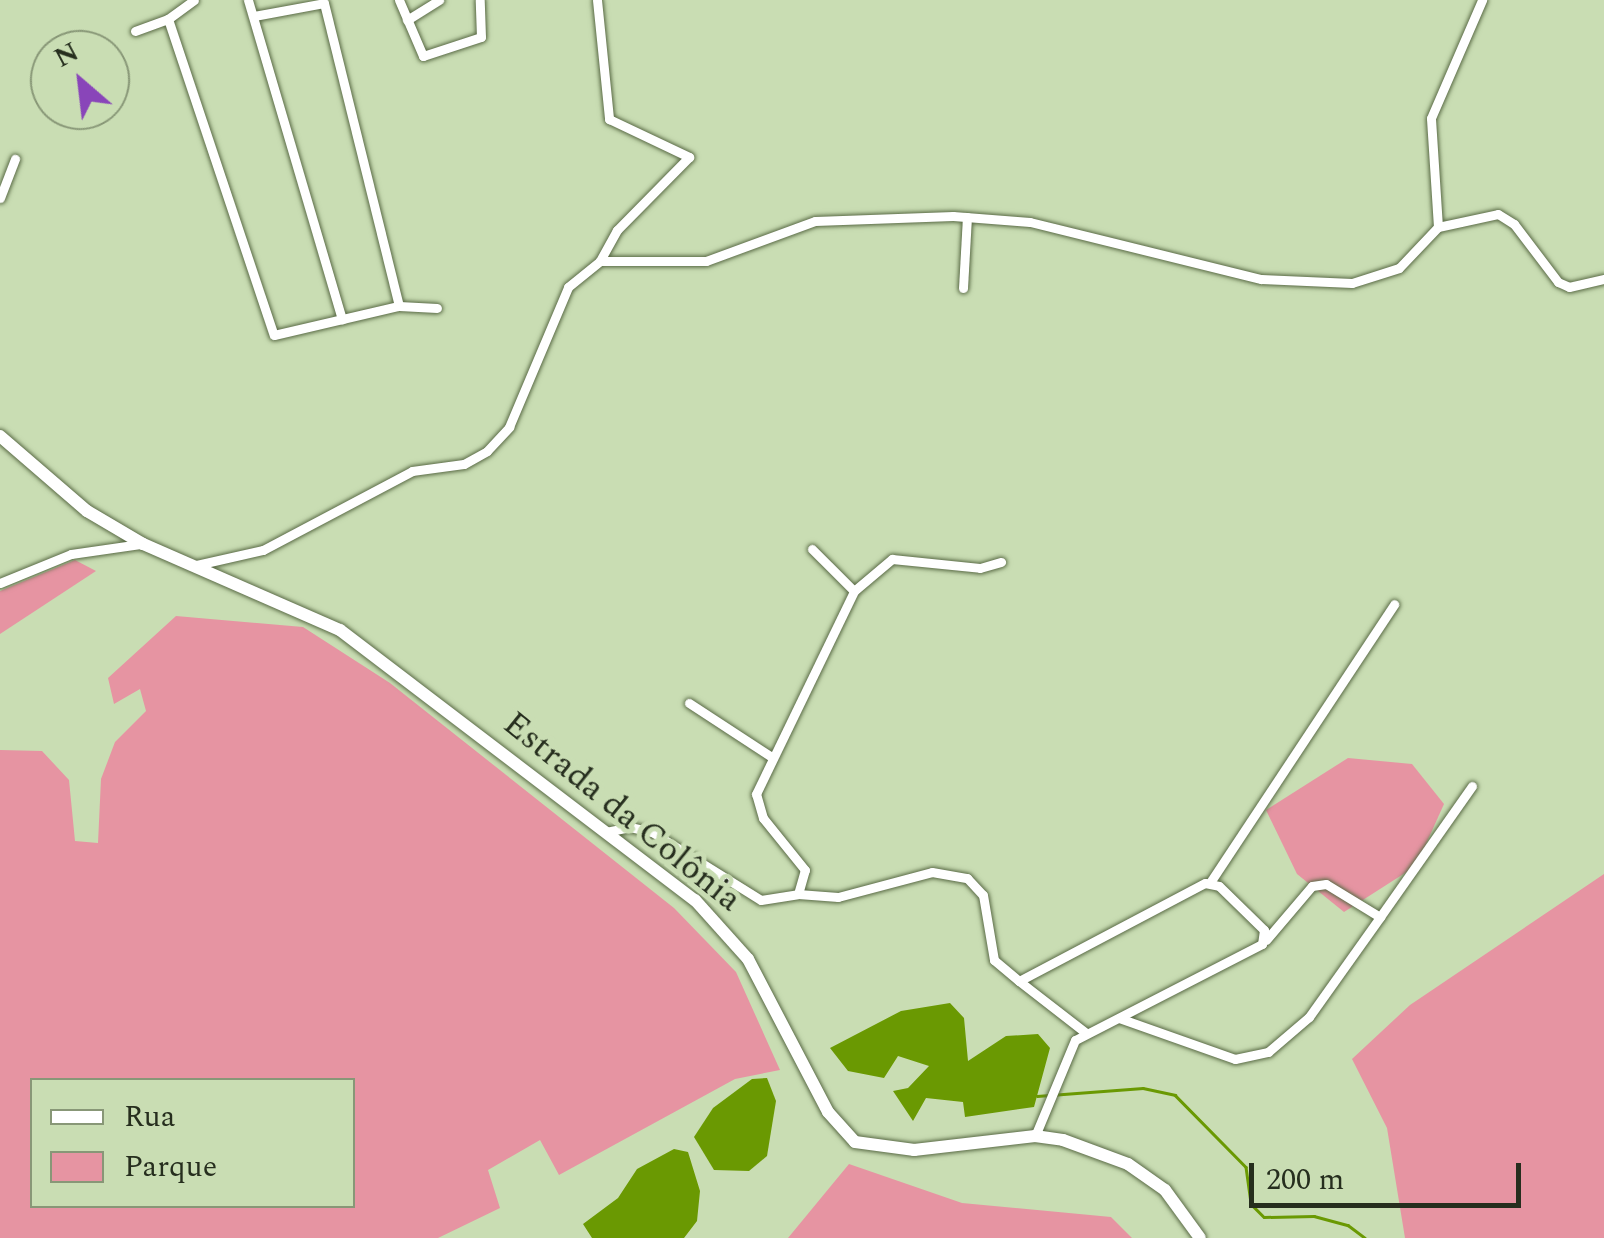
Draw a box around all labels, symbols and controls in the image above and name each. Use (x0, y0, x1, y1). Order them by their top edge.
north arrow (30, 30, 130, 130)
text: N (46, 30, 87, 79)
street label: Estrada da Colônia (494, 703, 750, 921)
legend (30, 1078, 355, 1208)
text: Rua (124, 1094, 175, 1140)
scale bar (1254, 1143, 1526, 1205)
text: Parque (124, 1144, 217, 1190)
text: 200 m (1266, 1157, 1344, 1203)

